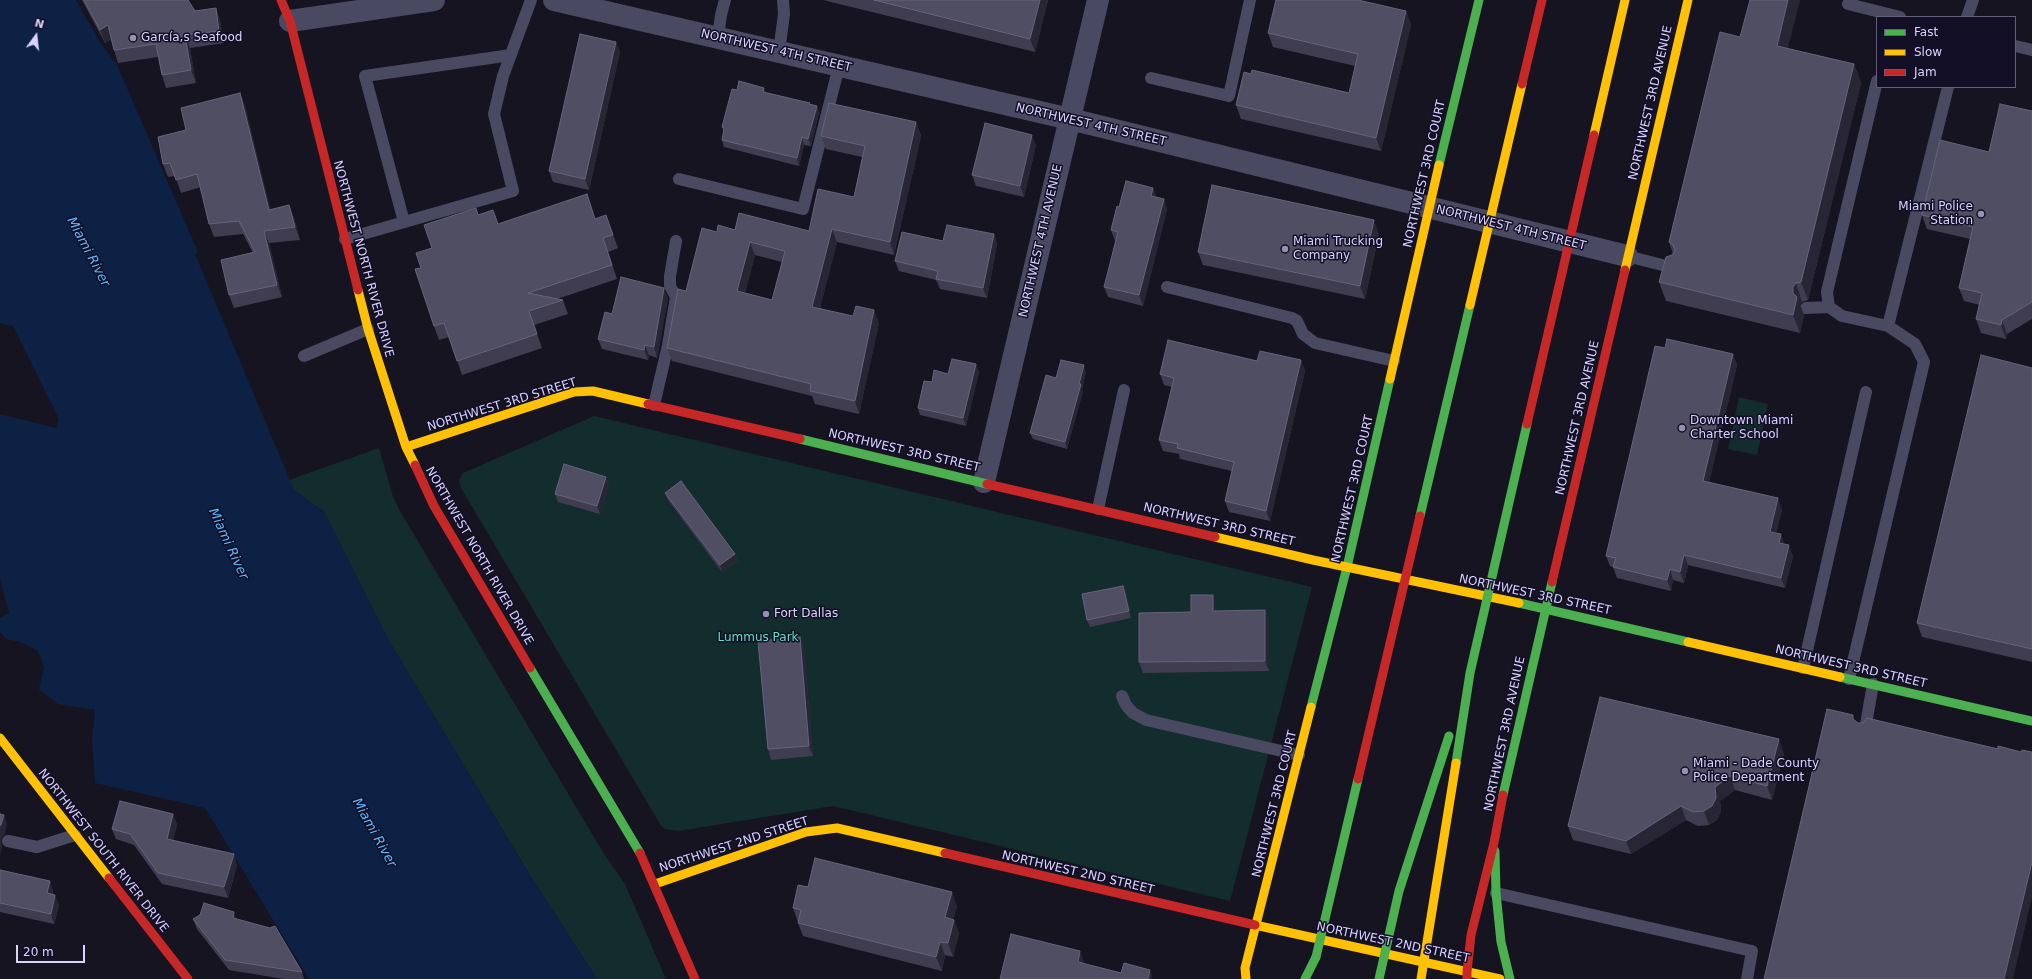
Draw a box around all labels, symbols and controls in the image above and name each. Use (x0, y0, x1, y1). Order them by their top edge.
north arrow (16, 16, 56, 56)
text: N (33, 16, 45, 31)
legend (1876, 16, 2016, 88)
street label: NORTHWEST 3RD AVENUE (1626, 24, 1676, 182)
text: Fast (1914, 25, 1938, 39)
street label: NORTHWEST 4TH STREET (699, 27, 853, 75)
place label: García,s Seafood (141, 31, 242, 45)
marker: García,s Seafood (128, 33, 138, 43)
text: Slow (1914, 45, 1942, 59)
text: Jam (1914, 65, 1937, 79)
street label: NORTHWEST 3RD COURT (1401, 99, 1449, 249)
street label: NORTHWEST 4TH STREET (1014, 101, 1168, 149)
street label: NORTHWEST NORTH RIVER DRIVE (330, 159, 396, 359)
street label: NORTHWEST 4TH AVENUE (1016, 163, 1066, 319)
place label: Miami Police Station (1898, 200, 1973, 228)
street label: NORTHWEST 4TH STREET (1435, 202, 1587, 254)
marker: Miami Police Station (1976, 209, 1986, 219)
water label: Miami River (63, 214, 113, 290)
place label: Miami Trucking Company (1293, 235, 1383, 263)
marker: Miami Trucking Company (1280, 244, 1290, 254)
street label: NORTHWEST 3RD AVENUE (1553, 339, 1603, 497)
street label: NORTHWEST 3RD STREET (426, 375, 578, 435)
street label: NORTHWEST 3RD COURT (1329, 414, 1377, 564)
place label: Downtown Miami Charter School (1690, 414, 1793, 442)
marker: Downtown Miami Charter School (1677, 423, 1687, 433)
street label: NORTHWEST 3RD STREET (827, 427, 981, 475)
street label: NORTHWEST NORTH RIVER DRIVE (422, 464, 536, 648)
street label: NORTHWEST 3RD STREET (1142, 501, 1296, 549)
water label: Miami River (205, 506, 251, 582)
street label: NORTHWEST 3RD STREET (1458, 572, 1612, 618)
place label: Fort Dallas (774, 607, 838, 621)
marker: Fort Dallas (761, 609, 771, 619)
park label: Lummus Park (717, 631, 799, 645)
street label: NORTHWEST 3RD STREET (1774, 643, 1928, 691)
street label: NORTHWEST 3RD AVENUE (1482, 655, 1528, 813)
street label: NORTHWEST 3RD COURT (1250, 729, 1300, 879)
place label: Miami - Dade County Police Department (1693, 757, 1819, 785)
marker: Miami - Dade County Police Department (1680, 766, 1690, 776)
street label: NORTHWEST SOUTH RIVER DRIVE (35, 767, 171, 935)
water label: Miami River (349, 796, 399, 870)
street label: NORTHWEST 2ND STREET (658, 814, 810, 876)
street label: NORTHWEST 2ND STREET (1000, 848, 1156, 898)
street label: NORTHWEST 2ND STREET (1315, 920, 1471, 966)
scale bar (18, 937, 87, 963)
text: 20 m (23, 945, 54, 959)

